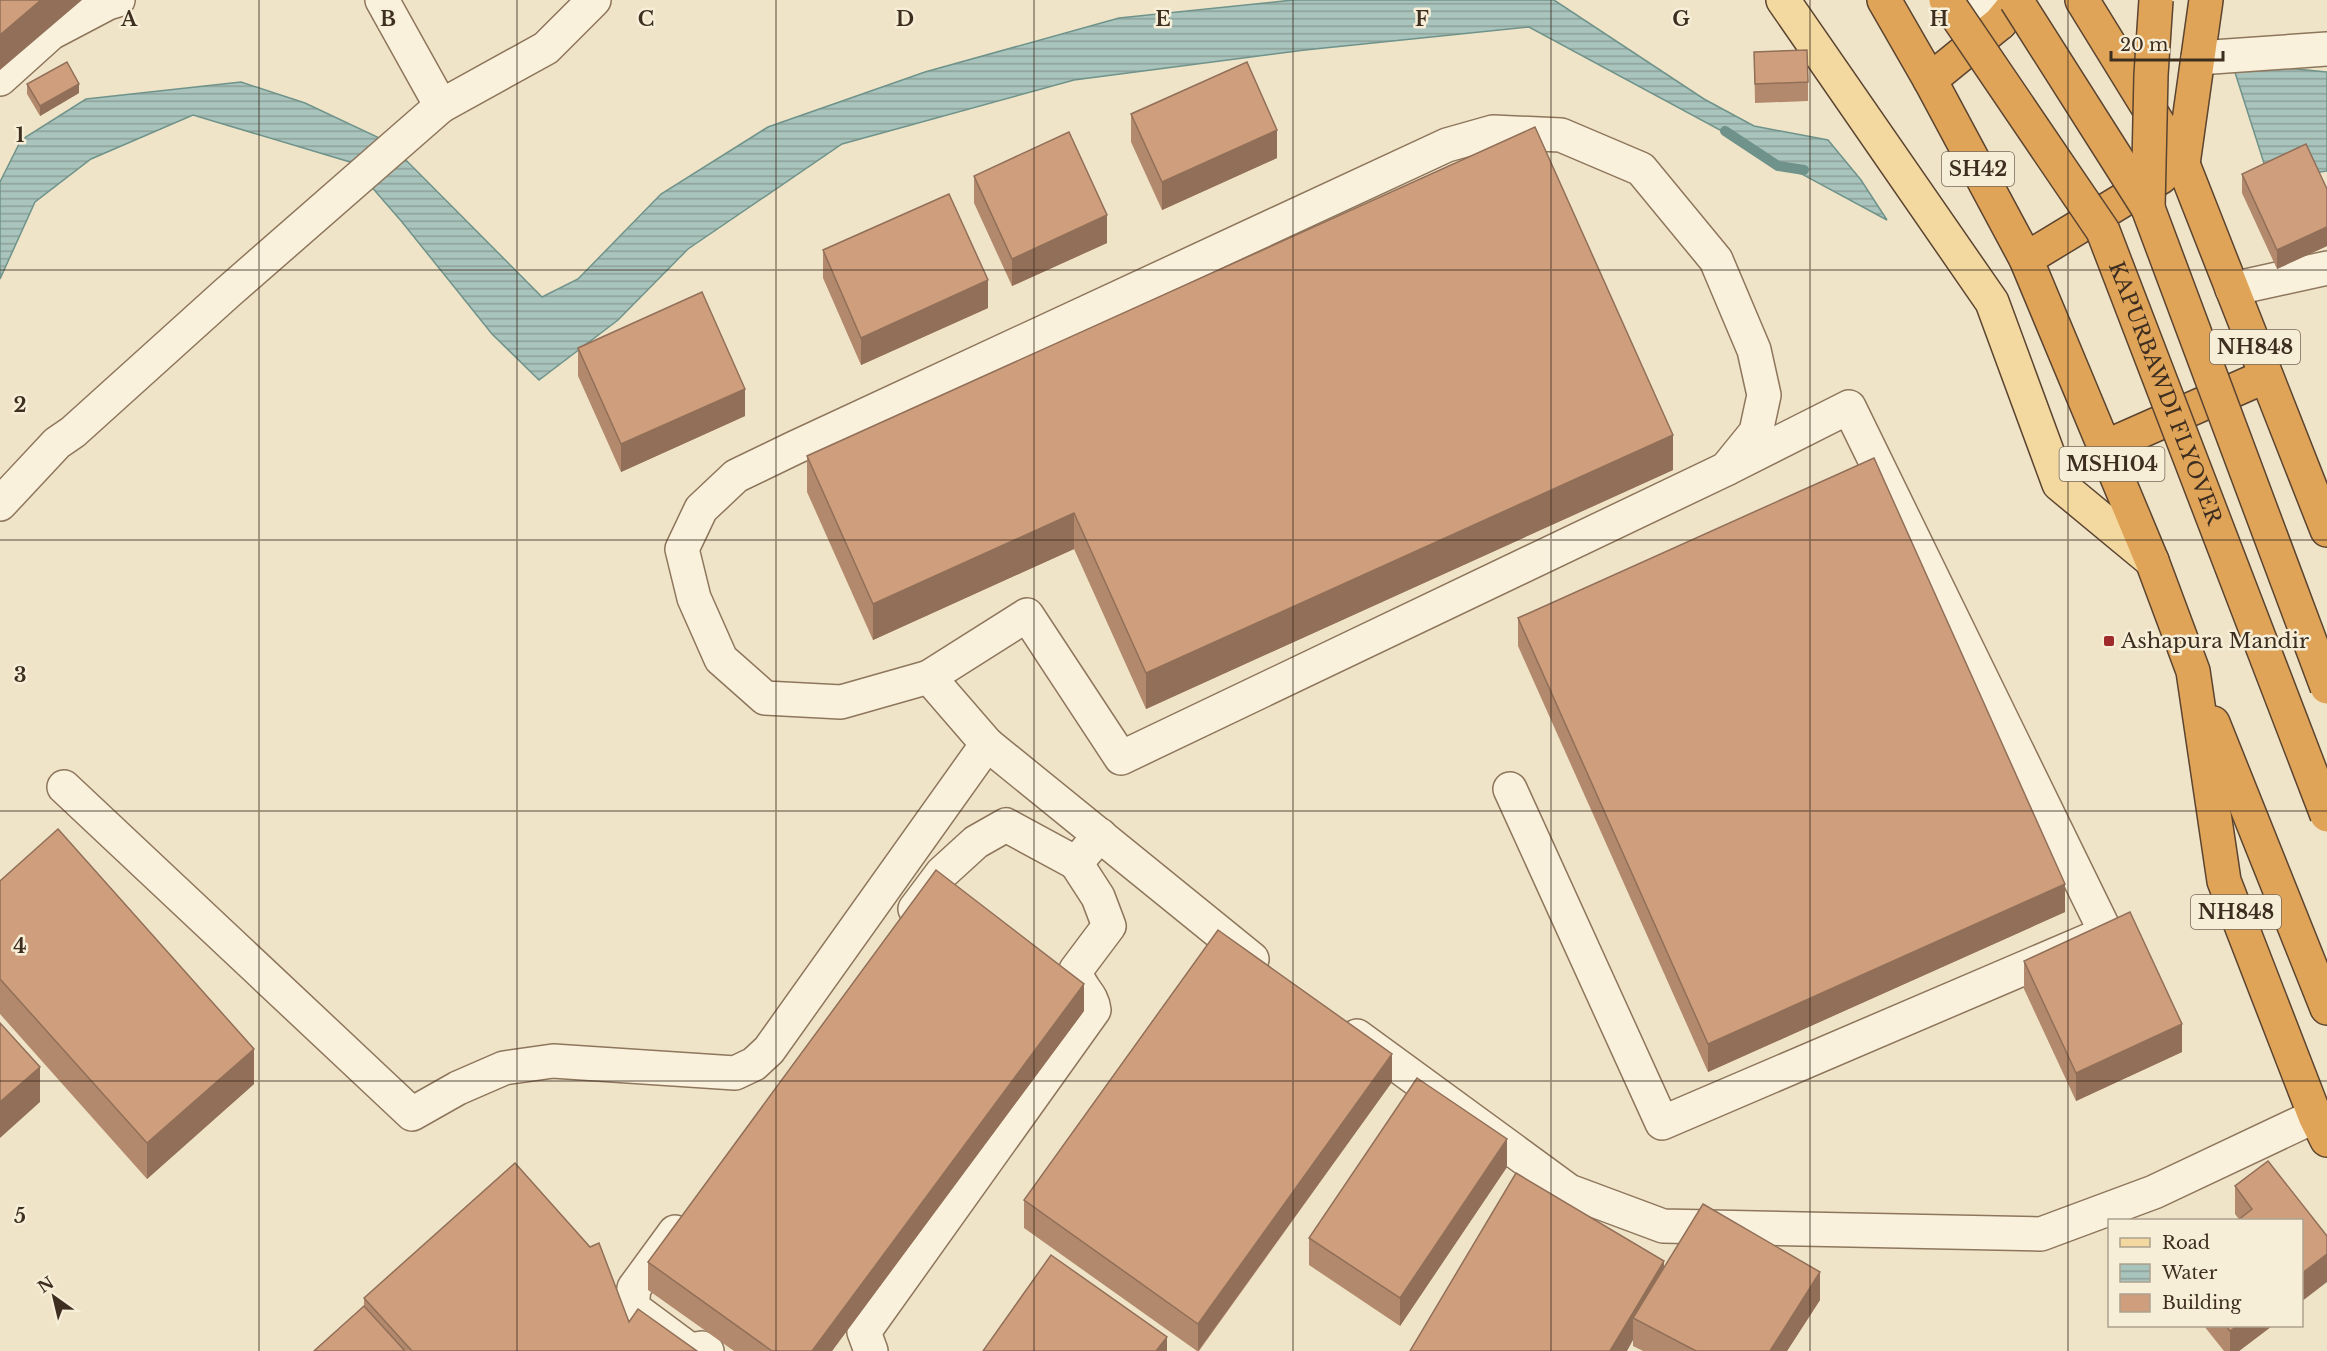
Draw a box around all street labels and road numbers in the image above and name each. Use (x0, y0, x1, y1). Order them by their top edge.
road number: SH42 (1942, 152, 2014, 186)
street label: KAPURBAWDI FLYOVER (2103, 258, 2228, 530)
road number: NH848 (2210, 330, 2300, 364)
road number: MSH104 (2060, 447, 2164, 481)
road number: NH848 (2191, 895, 2281, 929)

